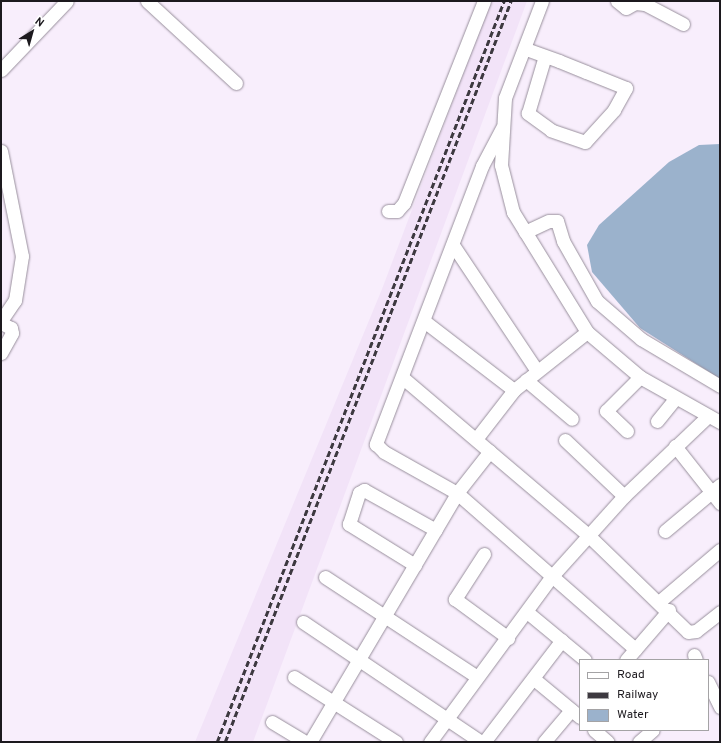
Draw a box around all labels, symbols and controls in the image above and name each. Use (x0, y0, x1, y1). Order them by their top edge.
north arrow (12, 12, 52, 52)
text: N (32, 14, 47, 30)
legend (579, 659, 709, 731)
text: Road (617, 667, 645, 683)
text: Railway (617, 687, 658, 703)
text: Water (617, 707, 649, 723)

